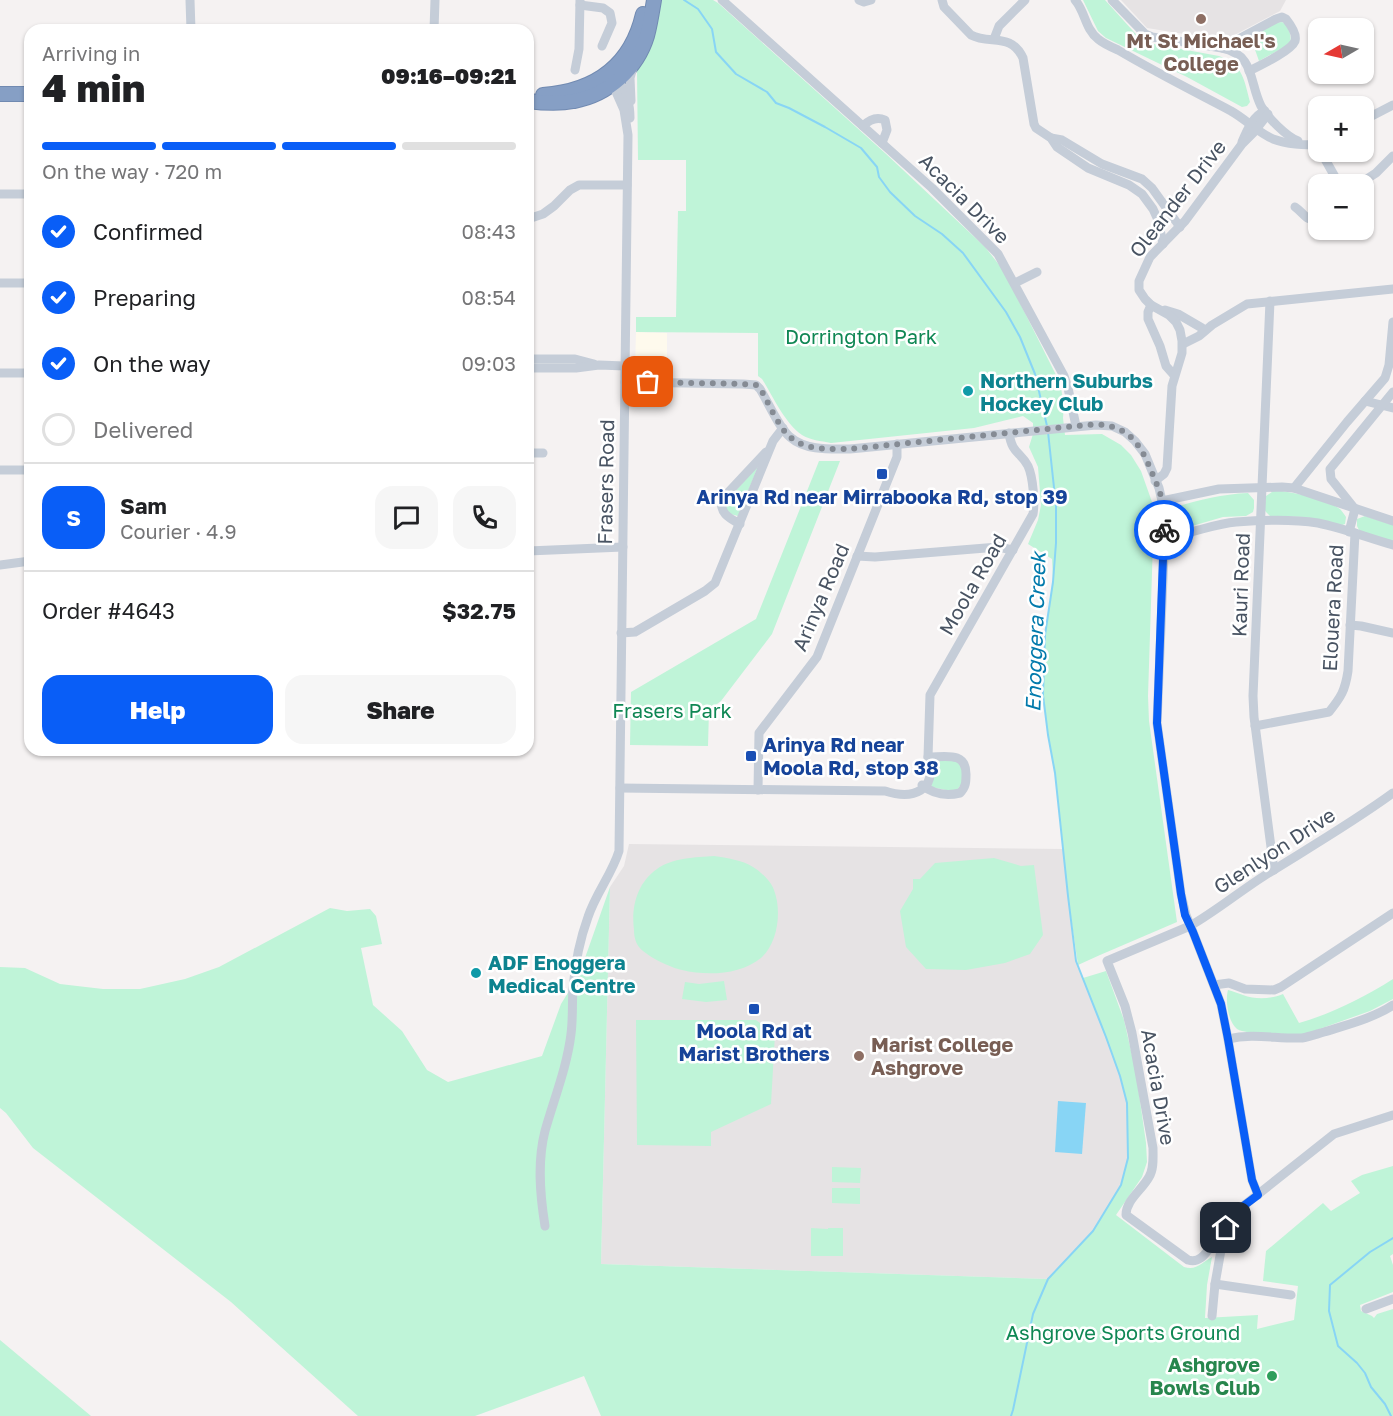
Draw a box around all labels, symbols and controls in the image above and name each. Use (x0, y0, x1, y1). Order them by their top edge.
marker: Mt St Michael's College (1194, 12, 1208, 26)
north arrow (1308, 18, 1374, 84)
map controls (1308, 18, 1374, 240)
place label: Mt St Michael's College (1126, 28, 1276, 75)
text: Arriving in (42, 41, 140, 65)
text: 09:16–09:21 (381, 62, 516, 89)
text: 4 min (42, 64, 145, 111)
button: + (1308, 96, 1374, 162)
street label: Oleander Drive (1124, 134, 1230, 262)
street label: Acacia Drive (915, 148, 1015, 248)
text: On the way · 720 m (42, 159, 222, 183)
button: − (1308, 174, 1374, 240)
icon: check (42, 215, 75, 248)
text: Confirmed (93, 218, 203, 245)
text: 08:43 (462, 219, 516, 243)
icon: check (42, 281, 75, 314)
text: Preparing (93, 284, 196, 311)
text: 08:54 (462, 285, 516, 309)
park label: Dorrington Park (785, 324, 937, 348)
icon: check (42, 347, 75, 380)
text: On the way (93, 350, 211, 377)
text: 09:03 (461, 351, 516, 375)
pin (622, 356, 673, 407)
icon: bag (631, 365, 664, 398)
place label: Northern Suburbs Hockey Club (980, 368, 1153, 415)
marker: Northern Suburbs Hockey Club (961, 384, 975, 398)
text: Delivered (93, 416, 193, 443)
street label: Frasers Road (592, 419, 618, 545)
marker: Arinya Rd near Mirrabooka Rd, stop 39 (875, 467, 889, 481)
place label: Arinya Rd near Mirrabooka Rd, stop 39 (696, 484, 1068, 508)
button: chat (375, 486, 438, 549)
button: phone (453, 486, 516, 549)
text: Sam (120, 492, 167, 519)
courier (1134, 500, 1194, 560)
text: S (66, 504, 81, 531)
icon: bike (1148, 514, 1181, 547)
text: Courier · 4.9 (120, 519, 237, 543)
street label: Moola Road (933, 529, 1011, 639)
street label: Kauri Road (1226, 533, 1254, 637)
street label: Arinya Road (787, 540, 853, 654)
street label: Elouera Road (1317, 544, 1347, 672)
water label: Enoggera Creek (1019, 550, 1051, 712)
text: Order #4643 (42, 597, 175, 624)
text: $32.75 (442, 597, 516, 624)
button: Help (42, 675, 273, 744)
button: Share (285, 675, 516, 744)
park label: Frasers Park (612, 698, 732, 722)
place label: Arinya Rd near Moola Rd, stop 38 (763, 732, 939, 779)
marker: Arinya Rd near Moola Rd, stop 38 (744, 749, 758, 763)
street label: Glenlyon Drive (1209, 802, 1339, 898)
place label: ADF Enoggera Medical Centre (488, 950, 636, 997)
marker: ADF Enoggera Medical Centre (469, 966, 483, 980)
marker: Moola Rd at Marist Brothers (747, 1002, 761, 1016)
place label: Moola Rd at Marist Brothers (678, 1018, 830, 1065)
street label: Acacia Drive (1137, 1027, 1181, 1147)
place label: Marist College Ashgrove (871, 1032, 1013, 1079)
marker: Marist College Ashgrove (852, 1049, 866, 1063)
pin (1200, 1202, 1251, 1253)
icon: home (1209, 1211, 1242, 1244)
park label: Ashgrove Sports Ground (1006, 1320, 1240, 1344)
place label: Ashgrove Bowls Club (1149, 1352, 1260, 1399)
marker: Ashgrove Bowls Club (1265, 1369, 1279, 1383)

